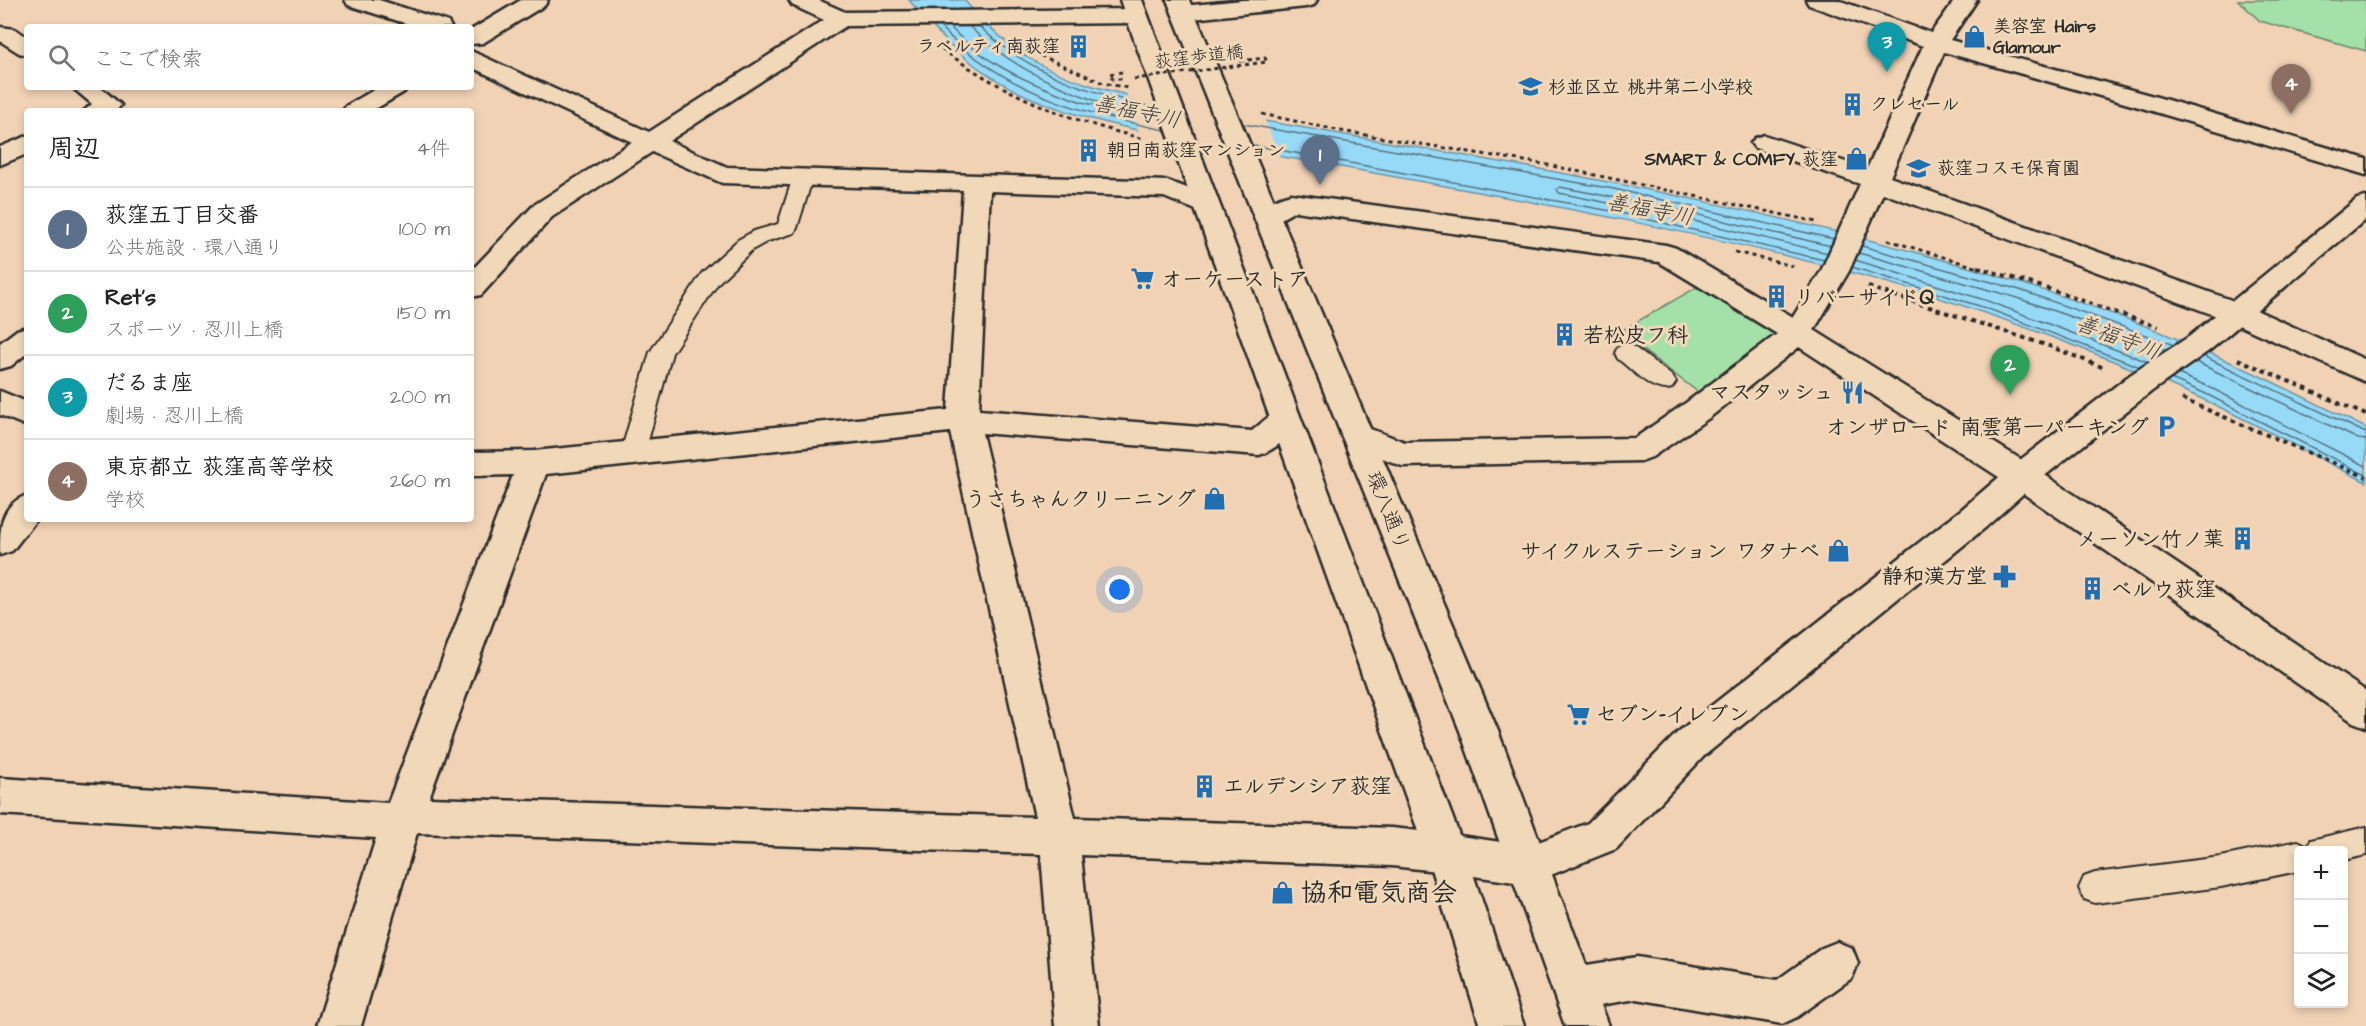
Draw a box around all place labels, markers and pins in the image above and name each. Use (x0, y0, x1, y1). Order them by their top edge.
place label: 美容室 Hairs Glamour (1993, 14, 2096, 60)
pin: 3 (1868, 22, 1906, 72)
shop icon: 美容室 Hairs Glamour (1962, 23, 1988, 49)
building icon: ラベルティ南荻窪 (1065, 33, 1091, 59)
place label: ラベルティ南荻窪 (917, 34, 1060, 59)
pin: 4 (2272, 64, 2310, 114)
school or university icon: 杉並区立 桃井第二小学校 (1517, 74, 1543, 100)
place label: 杉並区立 桃井第二小学校 (1548, 75, 1753, 100)
building icon: クレセール (1839, 91, 1865, 117)
place label: クレセール (1870, 92, 1959, 117)
pin: 1 (1300, 136, 1340, 185)
building icon: 朝日南荻窪マンション (1076, 137, 1102, 163)
place label: 朝日南荻窪マンション (1107, 138, 1286, 163)
shop icon: SMART & COMFY 荻窪 (1843, 146, 1869, 172)
place label: SMART & COMFY 荻窪 (1644, 147, 1838, 172)
school or university icon: 荻窪コスモ保育園 (1906, 155, 1932, 181)
place label: 荻窪コスモ保育園 (1937, 156, 2080, 181)
place label: オーケーストア (1161, 265, 1308, 294)
supermarket icon: オーケーストア (1130, 266, 1156, 292)
place label: リバーサイドQ (1794, 283, 1935, 312)
building icon: リバーサイドQ (1763, 284, 1789, 310)
place label: 若松皮フ科 (1583, 321, 1688, 350)
building icon: 若松皮フ科 (1552, 322, 1578, 348)
pin: 2 (1990, 346, 2030, 395)
place label: マスタッシュ (1709, 378, 1834, 407)
restaurant icon: マスタッシュ (1839, 379, 1865, 405)
place label: オンザロード 南雲第一パーキング (1826, 413, 2149, 442)
parking icon: オンザロード 南雲第一パーキング (2154, 414, 2180, 440)
place label: うさちゃんクリーニング (965, 485, 1196, 514)
shop icon: うさちゃんクリーニング (1201, 486, 1227, 512)
place label: メーソン竹ノ葉 (2077, 525, 2224, 554)
building icon: メーソン竹ノ葉 (2229, 526, 2255, 552)
place label: サイクルステーション ワタナベ (1520, 537, 1820, 566)
shop icon: サイクルステーション ワタナベ (1825, 538, 1851, 564)
place label: 静和漢方堂 (1882, 562, 1987, 591)
pharmacy icon: 静和漢方堂 (1992, 563, 2018, 589)
place label: ベルウ荻窪 (2111, 575, 2216, 604)
building icon: ベルウ荻窪 (2080, 576, 2106, 602)
place label: セブン-イレブン (1596, 700, 1750, 729)
supermarket icon: セブン-イレブン (1565, 701, 1591, 727)
place label: エルデンシア荻窪 (1223, 772, 1391, 801)
building icon: エルデンシア荻窪 (1192, 773, 1218, 799)
place label: 協和電気商会 (1301, 875, 1457, 911)
shop icon: 協和電気商会 (1270, 880, 1296, 906)

